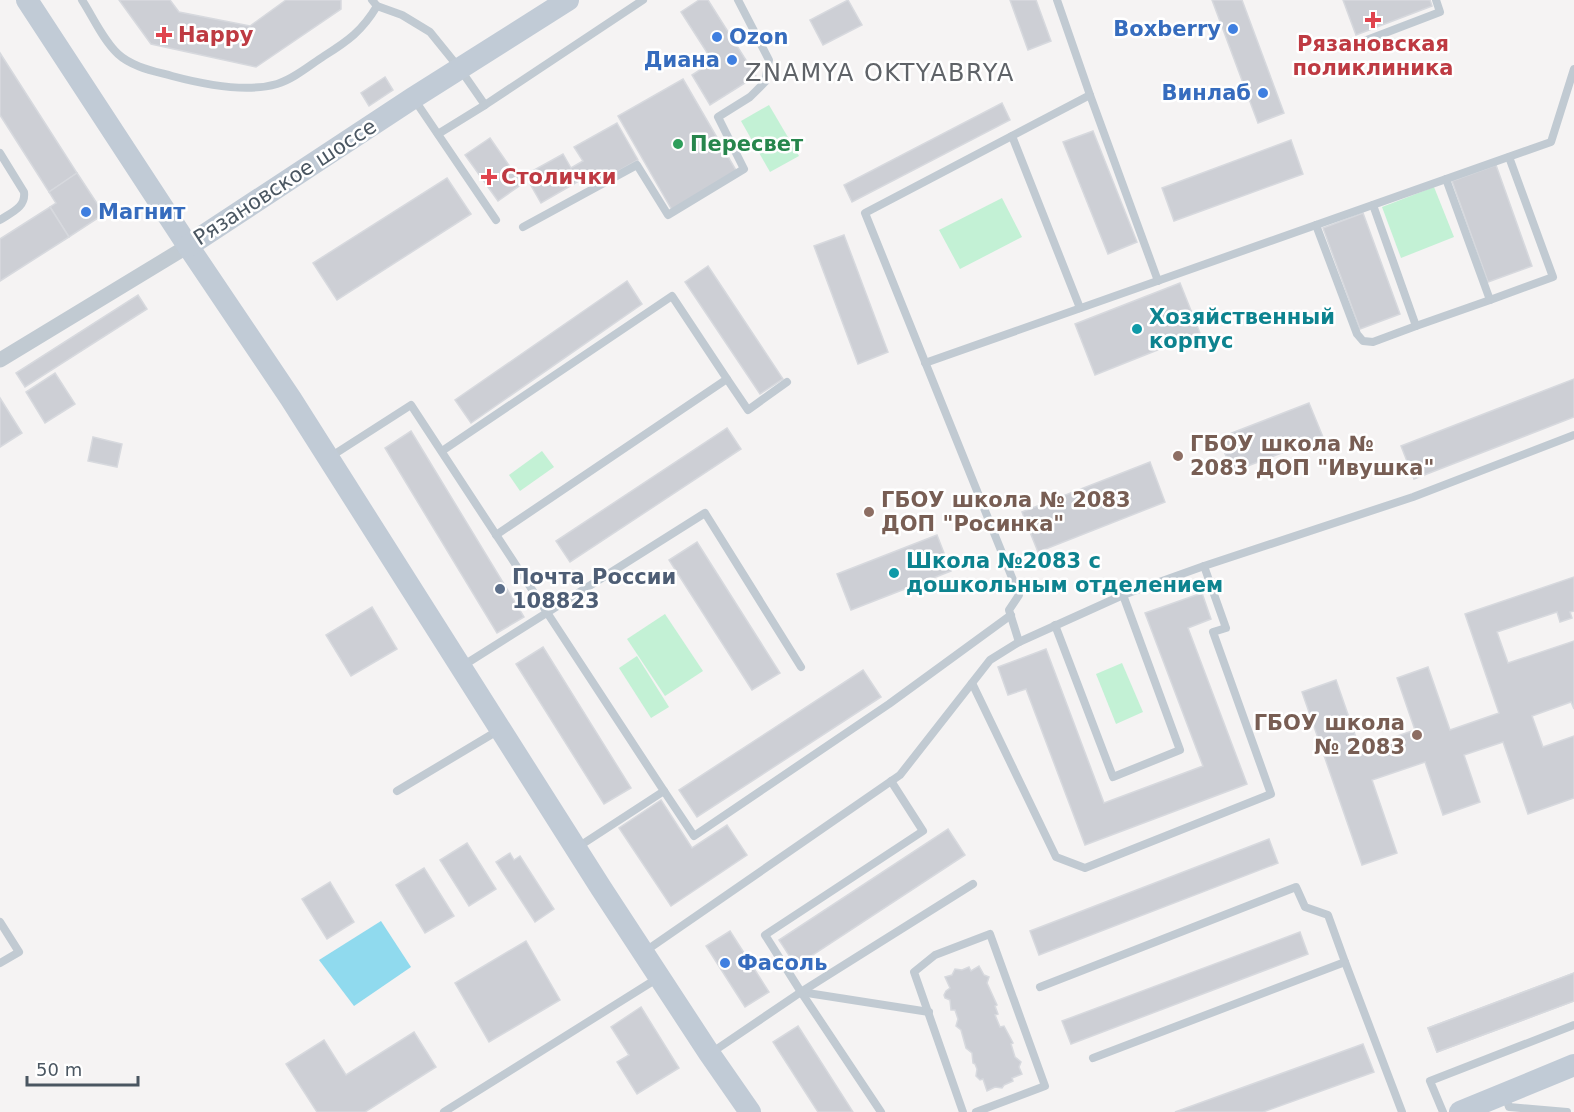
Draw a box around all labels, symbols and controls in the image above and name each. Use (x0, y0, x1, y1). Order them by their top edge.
marker: Рязановская поликлиника (1364, 11, 1382, 29)
place label: Boxberry (1113, 17, 1221, 41)
marker: Boxberry (1226, 22, 1240, 36)
place label: Happy (178, 23, 254, 47)
place label: Ozon (729, 25, 788, 49)
marker: Happy (155, 26, 173, 44)
marker: Ozon (710, 30, 724, 44)
place label: Рязановская поликлиника (1292, 32, 1454, 80)
place label: Диана (644, 48, 720, 72)
marker: Диана (725, 53, 739, 67)
district label: ZNAMYA OKTYABRYA (745, 59, 1015, 87)
place label: Винлаб (1162, 81, 1251, 105)
marker: Винлаб (1256, 86, 1270, 100)
street label: Рязановское шоссе (189, 114, 381, 250)
place label: Пересвет (690, 132, 804, 156)
marker: Пересвет (671, 137, 685, 151)
place label: Столички (501, 165, 617, 189)
marker: Столички (482, 170, 496, 184)
place label: Магнит (98, 200, 186, 224)
marker: Магнит (79, 205, 93, 219)
place label: Хозяйственный корпус (1149, 305, 1335, 353)
marker: Хозяйственный корпус (1130, 322, 1144, 336)
place label: ГБОУ школа № 2083 ДОП "Ивушка" (1190, 432, 1434, 480)
marker: ГБОУ школа № 2083 ДОП "Ивушка" (1171, 449, 1185, 463)
place label: ГБОУ школа № 2083 ДОП "Росинка" (881, 488, 1131, 536)
marker: ГБОУ школа № 2083 ДОП "Росинка" (862, 505, 876, 519)
place label: Школа №2083 с дошкольным отделением (906, 549, 1223, 597)
place label: Почта России 108823 (512, 565, 676, 613)
marker: Школа №2083 с дошкольным отделением (887, 566, 901, 580)
marker: Почта России 108823 (493, 582, 507, 596)
place label: ГБОУ школа № 2083 (1254, 711, 1405, 759)
marker: ГБОУ школа № 2083 (1410, 728, 1424, 742)
place label: Фасоль (737, 951, 828, 975)
marker: Фасоль (718, 956, 732, 970)
scale bar (27, 1049, 138, 1087)
text: 50 m (36, 1059, 82, 1080)

